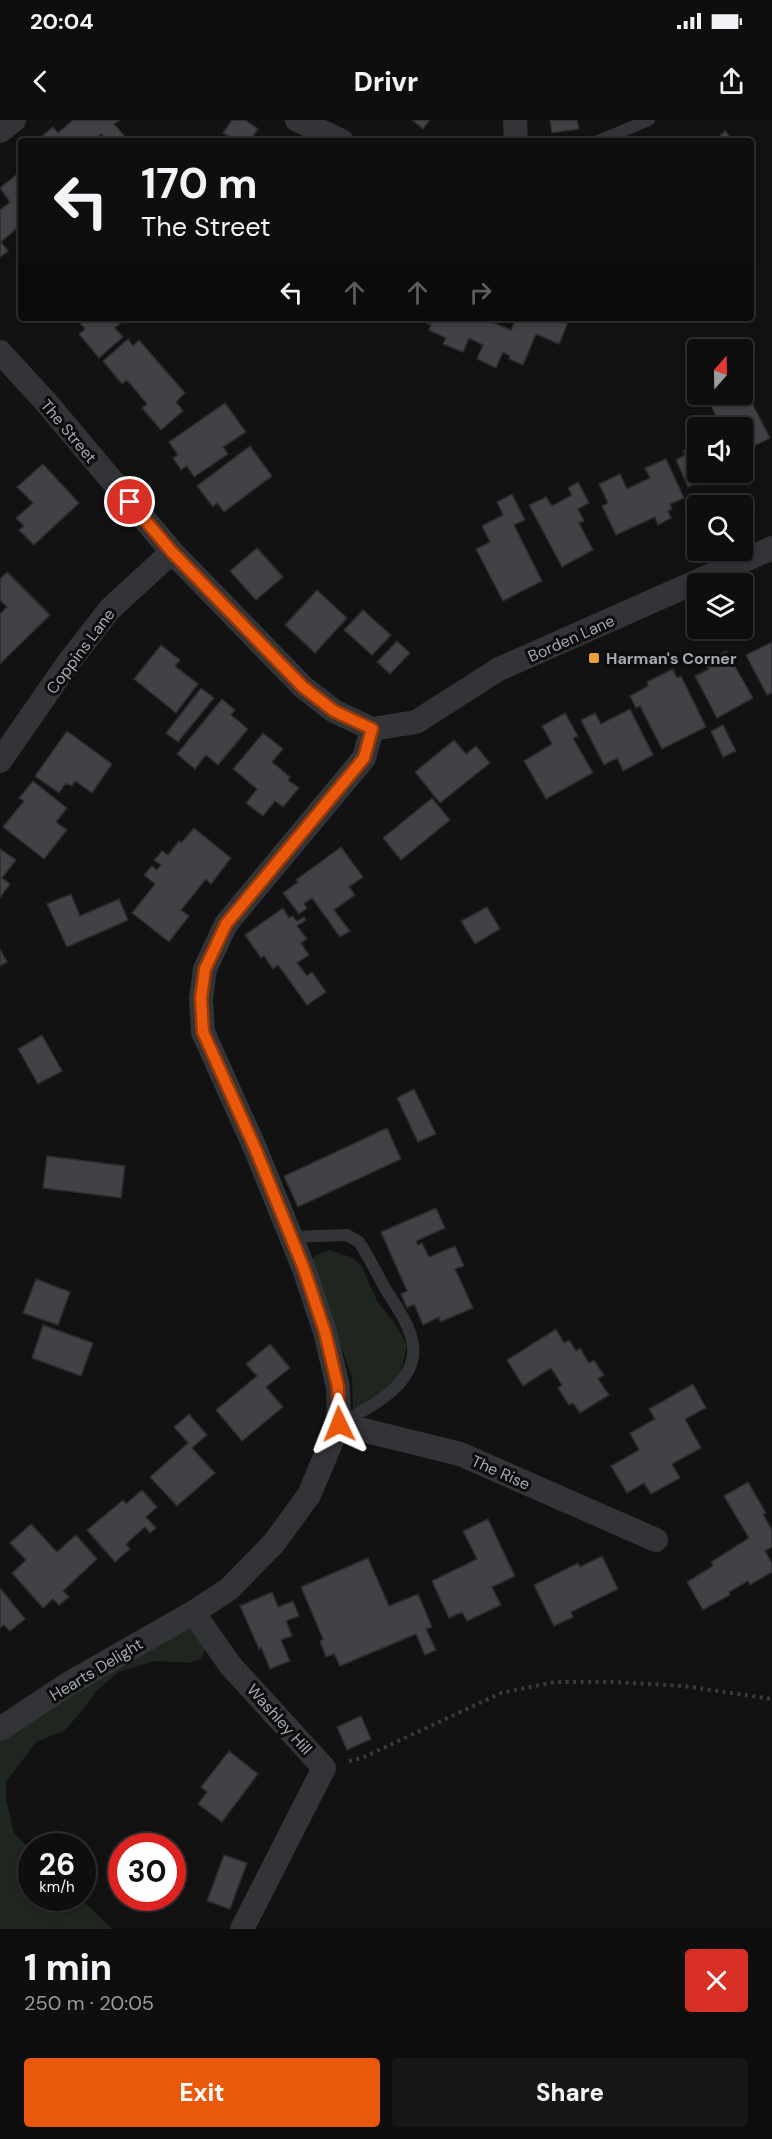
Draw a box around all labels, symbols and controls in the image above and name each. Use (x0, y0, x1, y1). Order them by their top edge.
text: 20:04 (30, 7, 93, 36)
text: Drivr (354, 64, 418, 99)
icon: back (24, 65, 57, 98)
icon: share (715, 65, 748, 98)
text: 170 m (141, 156, 258, 211)
icon: left (42, 162, 120, 240)
text: The Street (141, 209, 271, 244)
icon: left (275, 276, 308, 309)
icon: ahead (338, 276, 371, 309)
icon: ahead (401, 276, 434, 309)
icon: right (464, 276, 497, 309)
north arrow (687, 339, 753, 405)
map controls (687, 339, 753, 639)
street label: The Street (36, 395, 101, 468)
button: sound (687, 417, 753, 483)
pin (104, 476, 155, 527)
icon: arrive (113, 485, 146, 518)
button: search (687, 495, 753, 561)
button: layers (687, 573, 753, 639)
street label: Coppins Lane (41, 604, 119, 698)
street label: Borden Lane (525, 610, 618, 667)
place label: Harman's Corner (606, 648, 737, 669)
marker: Harman's Corner (587, 651, 601, 665)
position arrow (307, 1392, 371, 1456)
street label: The Rise (468, 1450, 533, 1495)
street label: Hearts Delight (46, 1633, 147, 1705)
street label: Washley Hill (242, 1680, 317, 1759)
speed limit sign: 30 (108, 1833, 186, 1911)
text: 26 (39, 1845, 75, 1884)
text: km/h (39, 1877, 75, 1897)
text: 1 min (24, 1944, 112, 1991)
button: close (685, 1949, 748, 2012)
text: 250 m · 20:05 (24, 1990, 154, 2016)
button: Exit (24, 2058, 380, 2127)
button: Share (392, 2058, 748, 2127)

